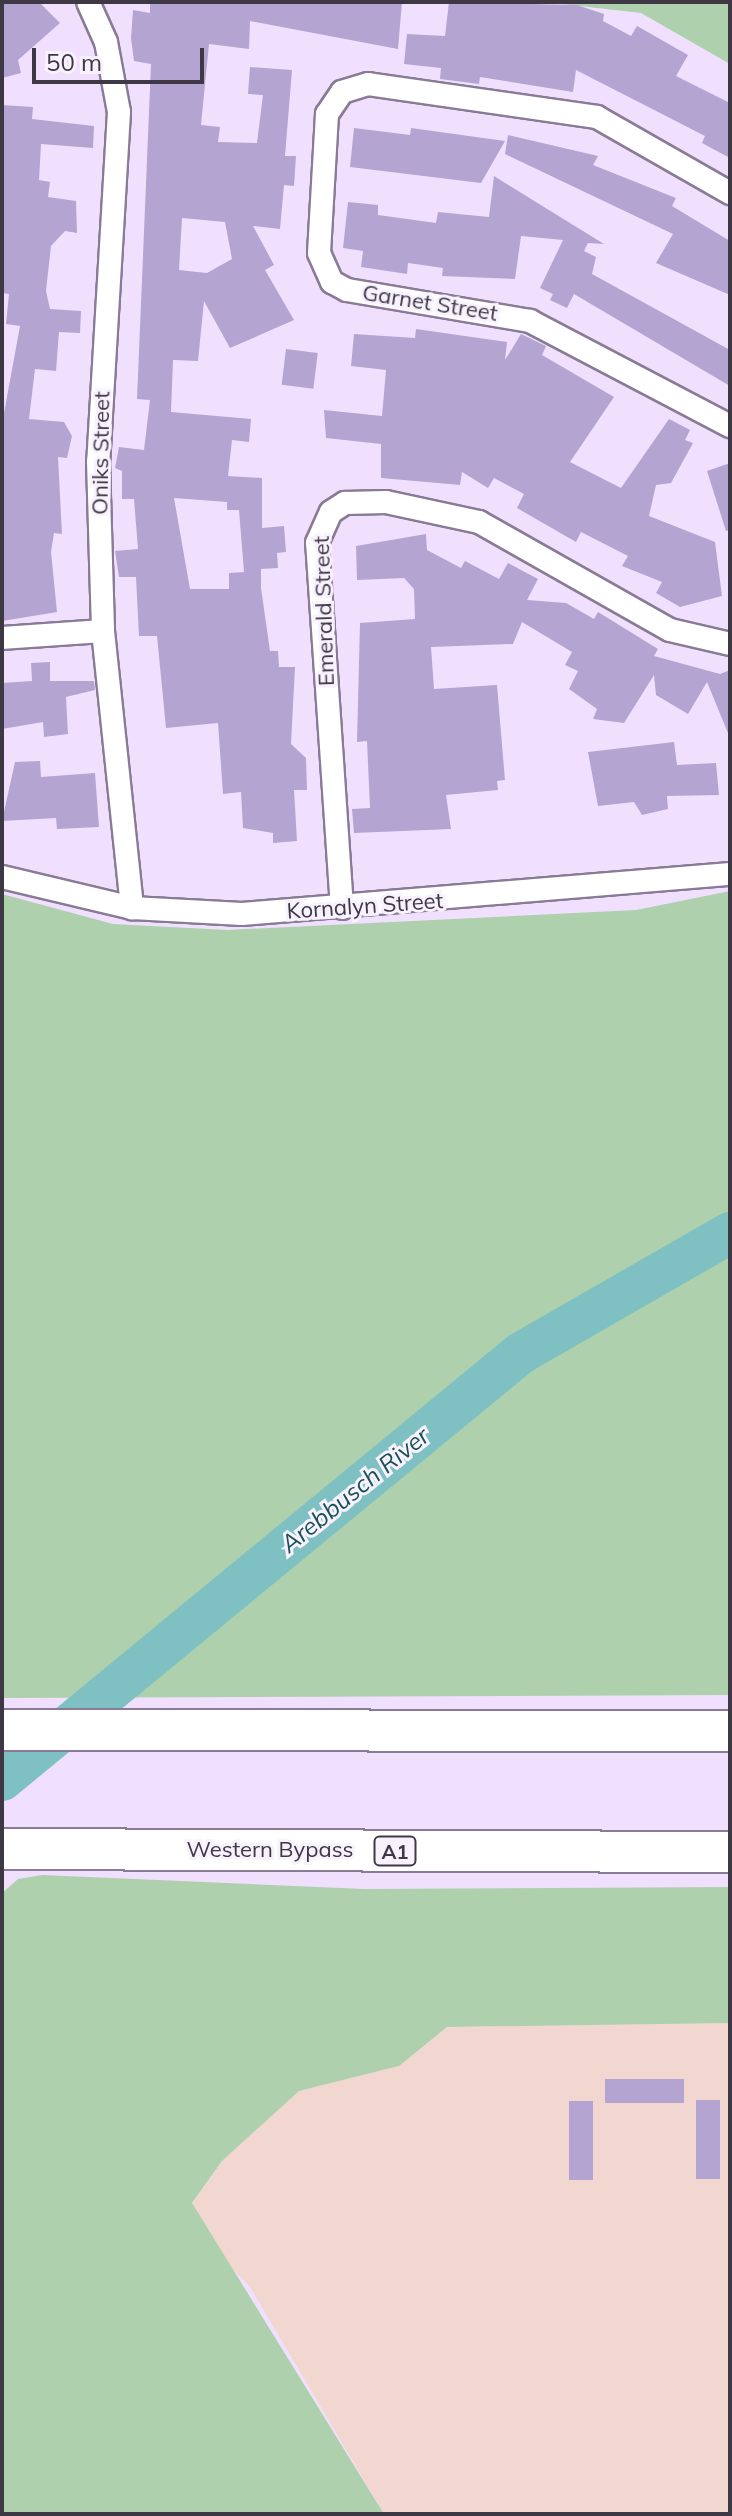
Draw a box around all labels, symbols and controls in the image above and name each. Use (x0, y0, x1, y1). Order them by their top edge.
scale bar (36, 32, 208, 82)
text: 50 m (46, 47, 102, 77)
street label: Garnet Street (361, 279, 499, 327)
street label: Oniks Street (87, 391, 115, 515)
street label: Emerald Street (308, 535, 340, 687)
street label: Kornalyn Street (286, 887, 444, 925)
water label: Arebbusch River (275, 1421, 435, 1559)
road number: A1 (373, 1835, 417, 1867)
street label: Western Bypass (187, 1837, 353, 1863)

